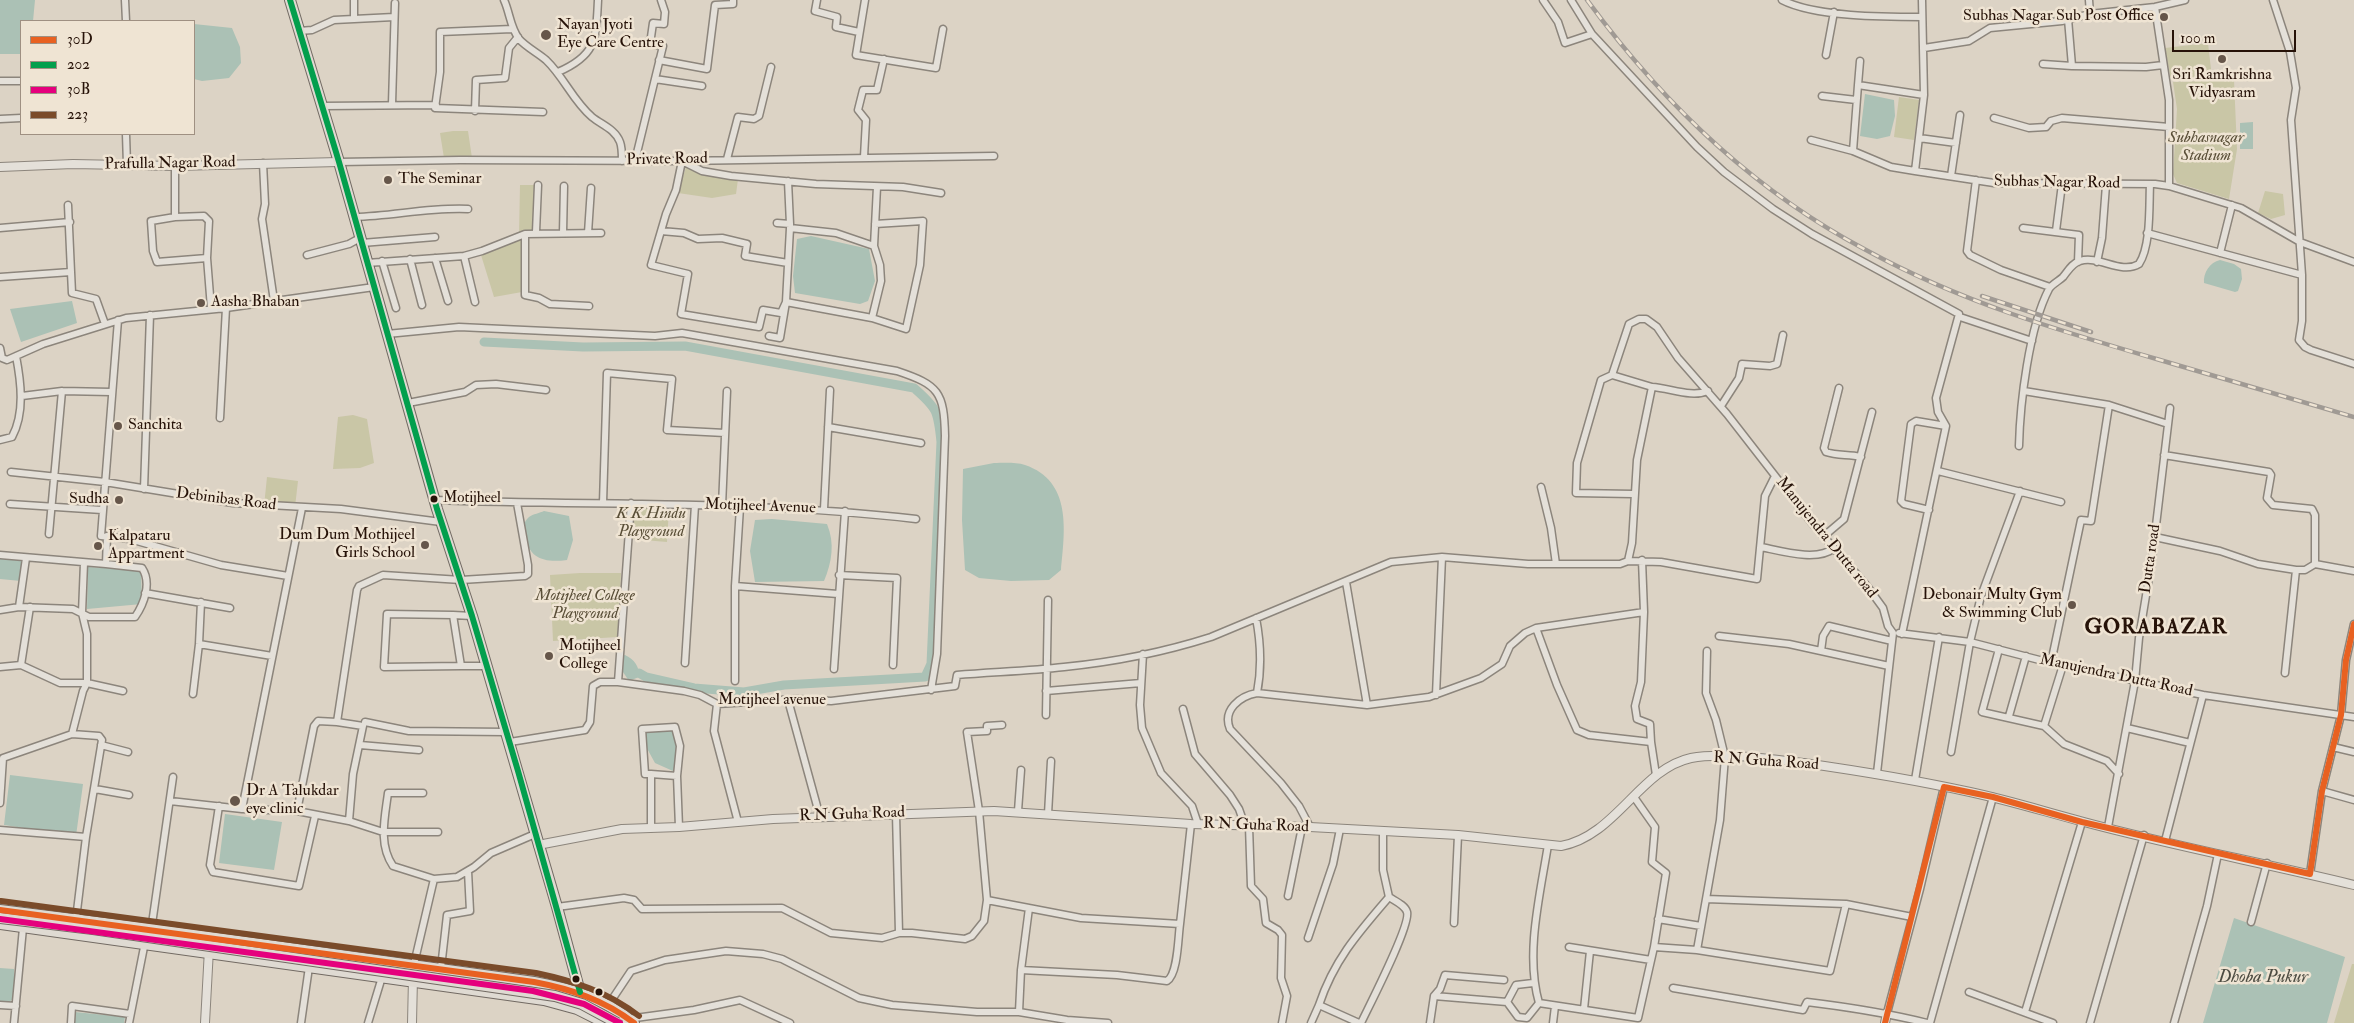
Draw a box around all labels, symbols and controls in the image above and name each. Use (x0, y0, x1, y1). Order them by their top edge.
place label: Subhas Nagar Sub Post Office (1963, 7, 2154, 27)
marker: Subhas Nagar Sub Post Office (2158, 11, 2170, 23)
place label: Nayan Jyoti Eye Care Centre (557, 16, 664, 54)
legend (20, 20, 195, 135)
scale bar (2174, 20, 2298, 52)
marker: Nayan Jyoti Eye Care Centre (539, 28, 553, 42)
text: 100 m (2180, 29, 2215, 48)
text: 30D (67, 30, 93, 49)
marker: Sri Ramkrishna Vidyasram (2216, 53, 2228, 65)
text: 202 (67, 55, 90, 74)
place label: Sri Ramkrishna Vidyasram (2172, 66, 2272, 104)
text: 30B (67, 80, 90, 99)
text: 223 (67, 105, 88, 124)
park label: Subhasnagar Stadium (2168, 129, 2244, 167)
street label: Private Road (626, 150, 708, 170)
street label: Prafulla Nagar Road (104, 153, 236, 175)
place label: The Seminar (398, 170, 481, 190)
street label: Subhas Nagar Road (1994, 172, 2120, 194)
marker: The Seminar (382, 174, 394, 186)
place label: Aasha Bhaban (211, 293, 300, 313)
marker: Aasha Bhaban (195, 297, 207, 309)
place label: Sanchita (128, 416, 182, 436)
marker: Sanchita (112, 420, 124, 432)
street label: Manujendra Dutta road (1771, 474, 1881, 602)
street label: Debinibas Road (175, 484, 277, 516)
place label: Sudha (69, 490, 109, 510)
place label: Motijheel (443, 490, 501, 508)
marker: Sudha (113, 494, 125, 506)
marker: Motijheel (429, 494, 439, 504)
street label: Motijheel Avenue (704, 495, 816, 519)
park label: K K Hindu Playground (616, 505, 686, 543)
street label: Dutta road (2137, 523, 2165, 595)
place label: Dum Dum Mothijeel Girls School (279, 526, 415, 564)
place label: Kalpataru Appartment (108, 527, 184, 565)
marker: Dum Dum Mothijeel Girls School (419, 539, 431, 551)
marker: Kalpataru Appartment (92, 540, 104, 552)
place label: Debonair Multy Gym & Swimming Club (1922, 586, 2062, 624)
park label: Motijheel College Playground (535, 587, 635, 625)
marker: Debonair Multy Gym & Swimming Club (2066, 599, 2078, 611)
district label: GORABAZAR (2083, 615, 2229, 641)
place label: Motijheel College (559, 637, 621, 675)
marker: Motijheel College (543, 650, 555, 662)
street label: Manujendra Dutta Road (2038, 650, 2194, 702)
street label: Motijheel avenue (718, 691, 826, 711)
street label: R N Guha Road (1712, 749, 1820, 775)
place label: Dr A Talukdar eye clinic (246, 782, 339, 820)
marker: Dr A Talukdar eye clinic (228, 794, 242, 808)
street label: R N Guha Road (799, 804, 905, 826)
street label: R N Guha Road (1203, 815, 1309, 837)
water label: Dhoba Pukur (2218, 967, 2308, 989)
unlabelled marker (571, 974, 581, 984)
unlabelled marker (594, 987, 604, 997)

